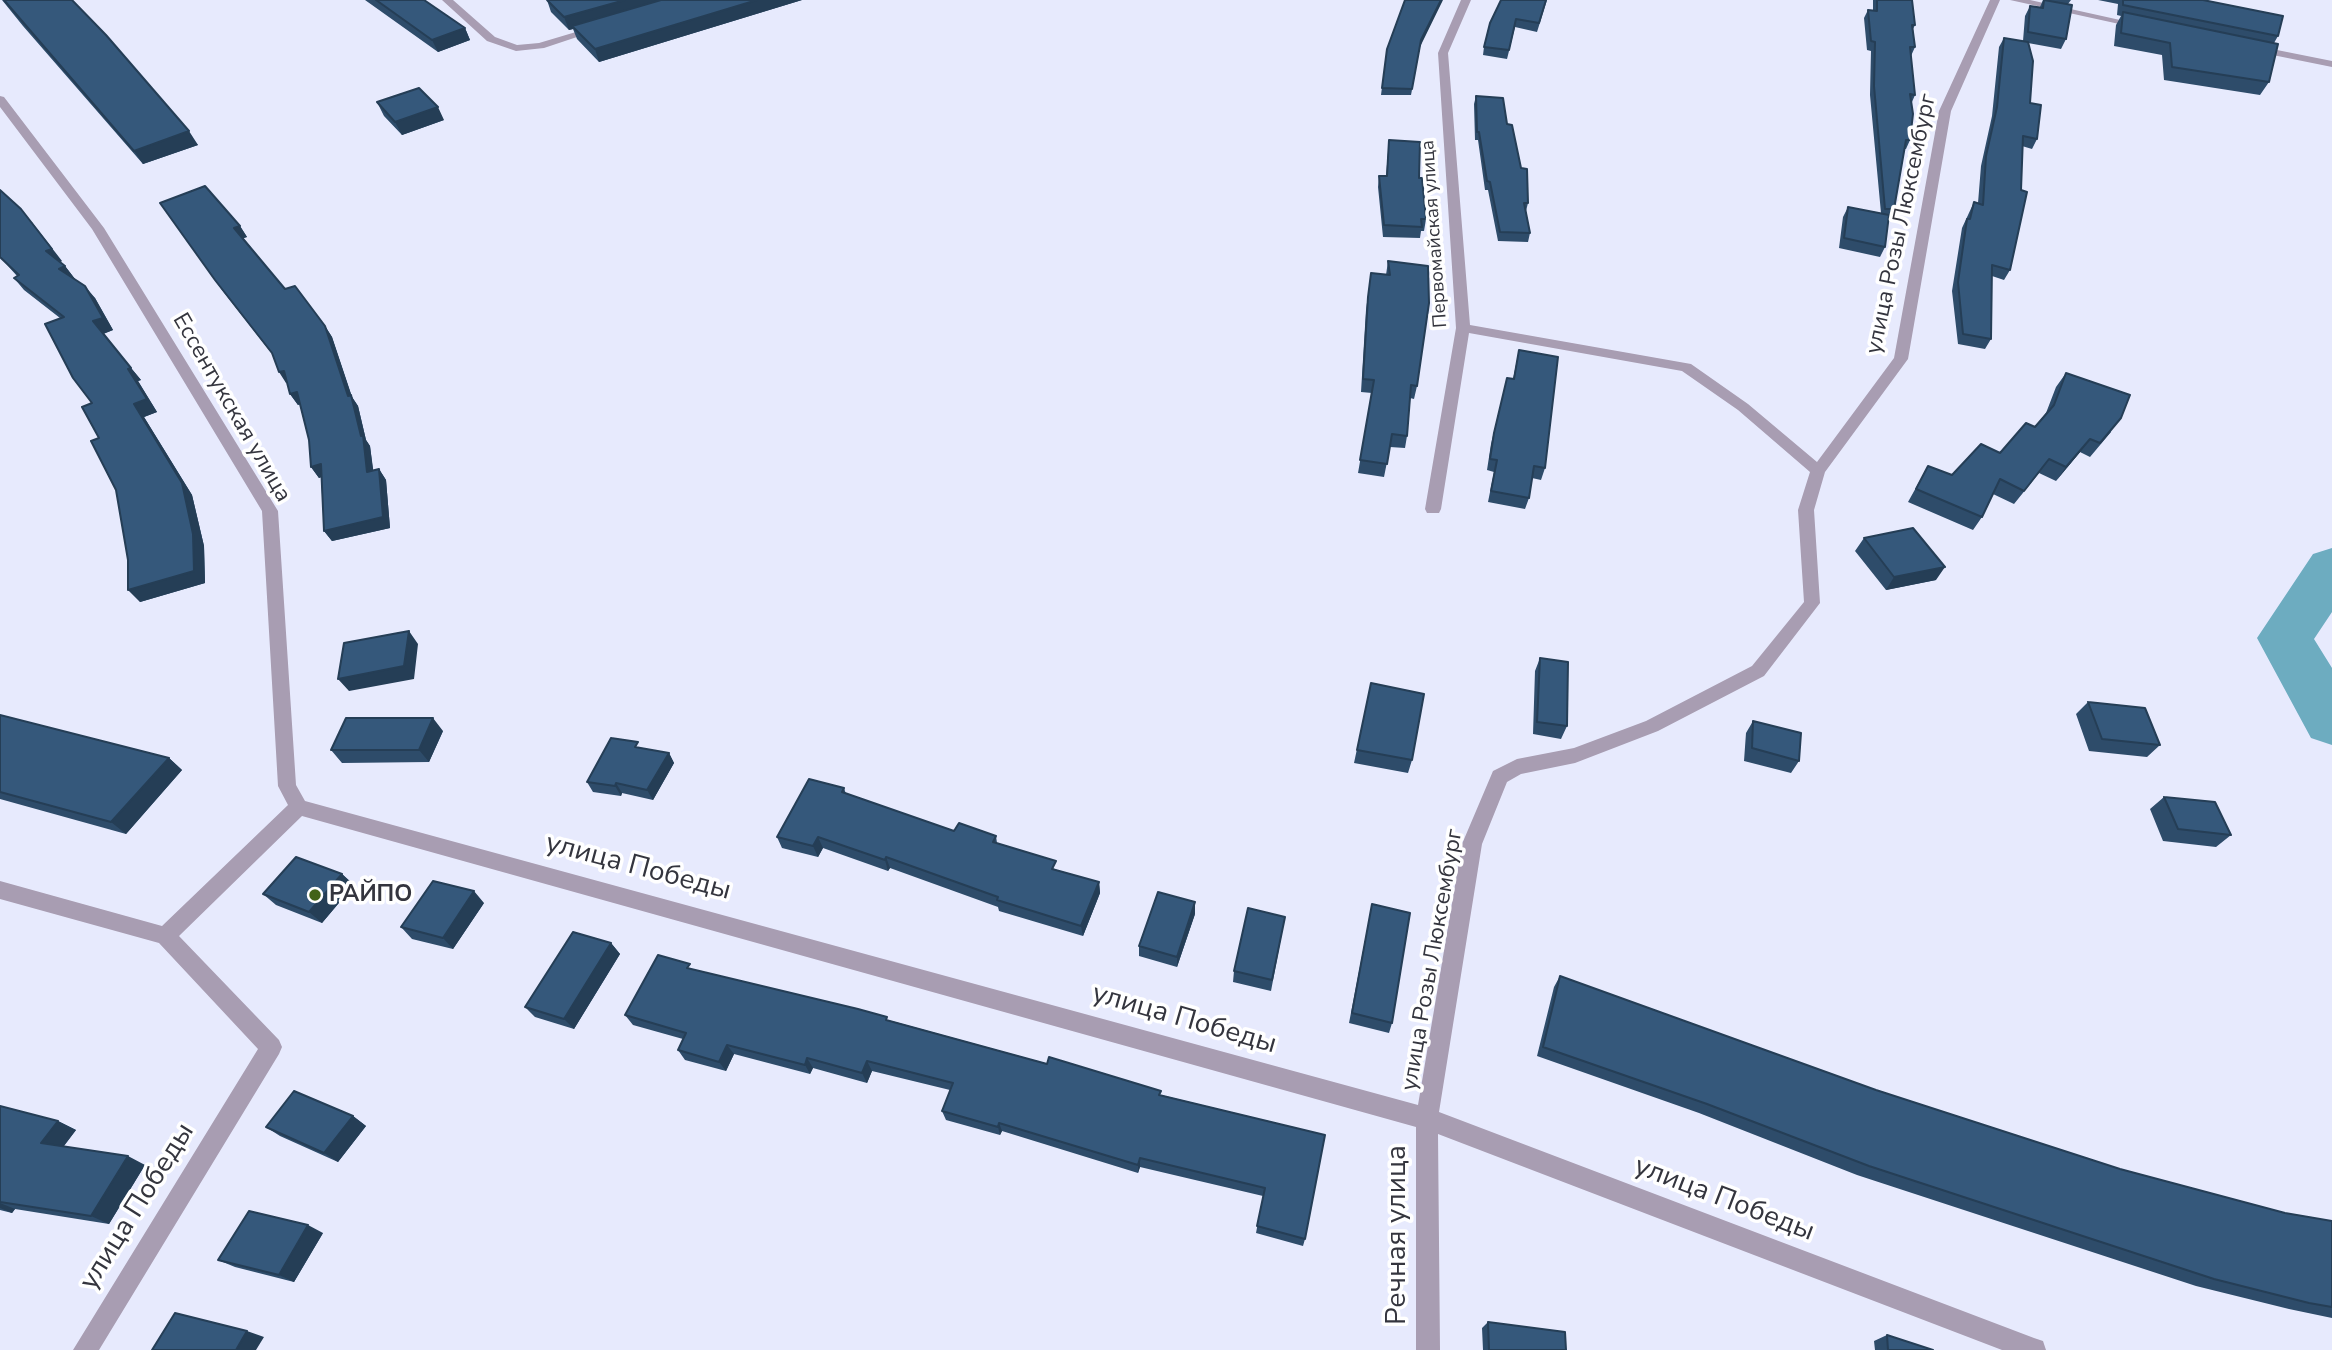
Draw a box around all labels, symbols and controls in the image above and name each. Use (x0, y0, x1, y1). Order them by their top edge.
street label: улица Розы Люксембург (1861, 91, 1943, 357)
street label: Первомайская улица (1417, 139, 1453, 329)
street label: Ессентукская улица (166, 309, 296, 507)
street label: улица Победы (542, 827, 734, 909)
street label: улица Розы Люксембург (1396, 827, 1470, 1093)
place label: РАЙПО (329, 881, 412, 909)
marker: РАЙПО (307, 887, 323, 903)
street label: улица Победы (1088, 978, 1280, 1062)
street label: улица Победы (73, 1117, 203, 1297)
street label: Речная улица (1381, 1145, 1415, 1325)
street label: улица Победы (1629, 1150, 1819, 1250)

